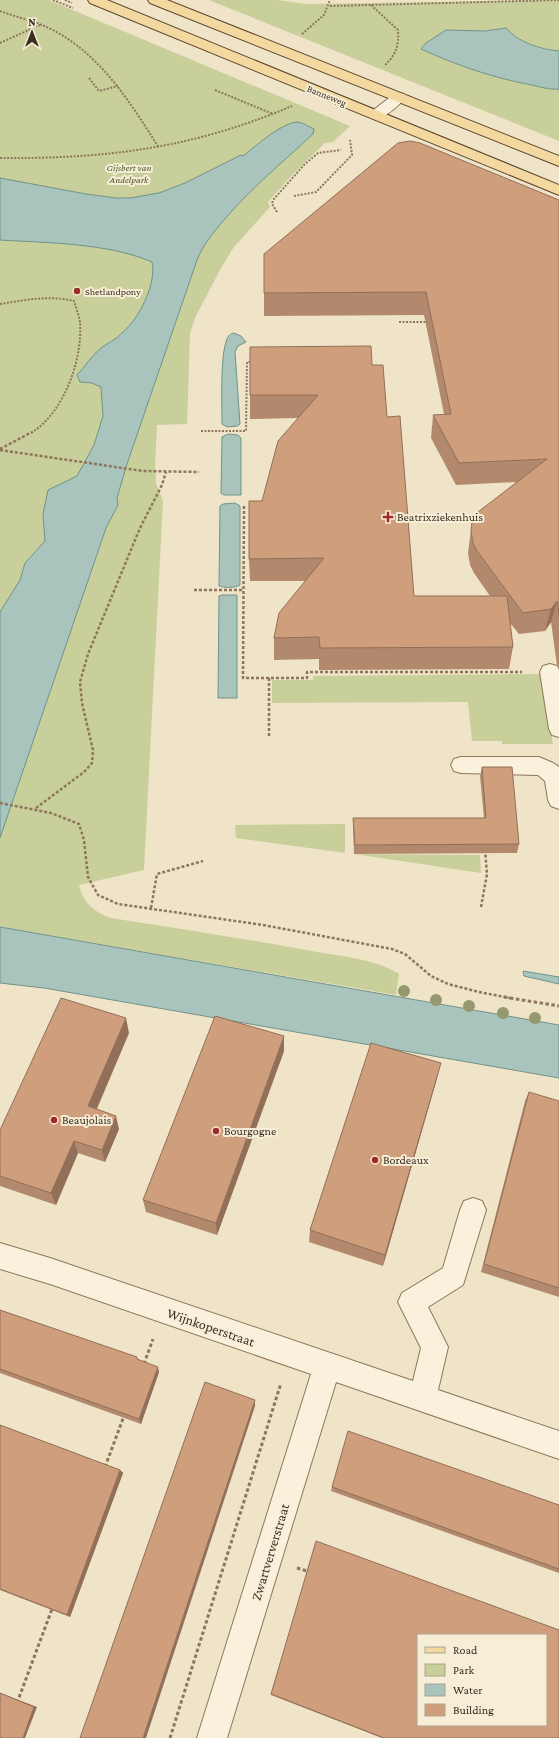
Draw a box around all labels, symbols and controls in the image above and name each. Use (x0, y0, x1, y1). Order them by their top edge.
north arrow (12, 12, 52, 52)
text: N (28, 16, 36, 28)
street label: Banneweg (305, 83, 348, 108)
park label: Gijsbert van Andelpark (106, 162, 152, 185)
marker: Shetlandpony (72, 286, 82, 296)
place label: Shetlandpony (85, 286, 141, 297)
place label: Beatrixziekenhuis (397, 510, 483, 524)
marker: Beatrixziekenhuis (382, 511, 394, 523)
place label: Beaujolais (62, 1113, 112, 1127)
marker: Beaujolais (49, 1115, 59, 1125)
place label: Bourgogne (224, 1124, 276, 1138)
marker: Bourgogne (211, 1126, 221, 1136)
place label: Bordeaux (383, 1153, 429, 1167)
marker: Bordeaux (370, 1155, 380, 1165)
street label: Wijnkoperstraat (165, 1305, 257, 1351)
street label: Zwartververstraat (248, 1501, 292, 1602)
legend (417, 1634, 547, 1726)
text: Road (453, 1643, 478, 1657)
text: Park (453, 1663, 475, 1677)
text: Water (453, 1683, 483, 1697)
text: Building (453, 1703, 494, 1717)

